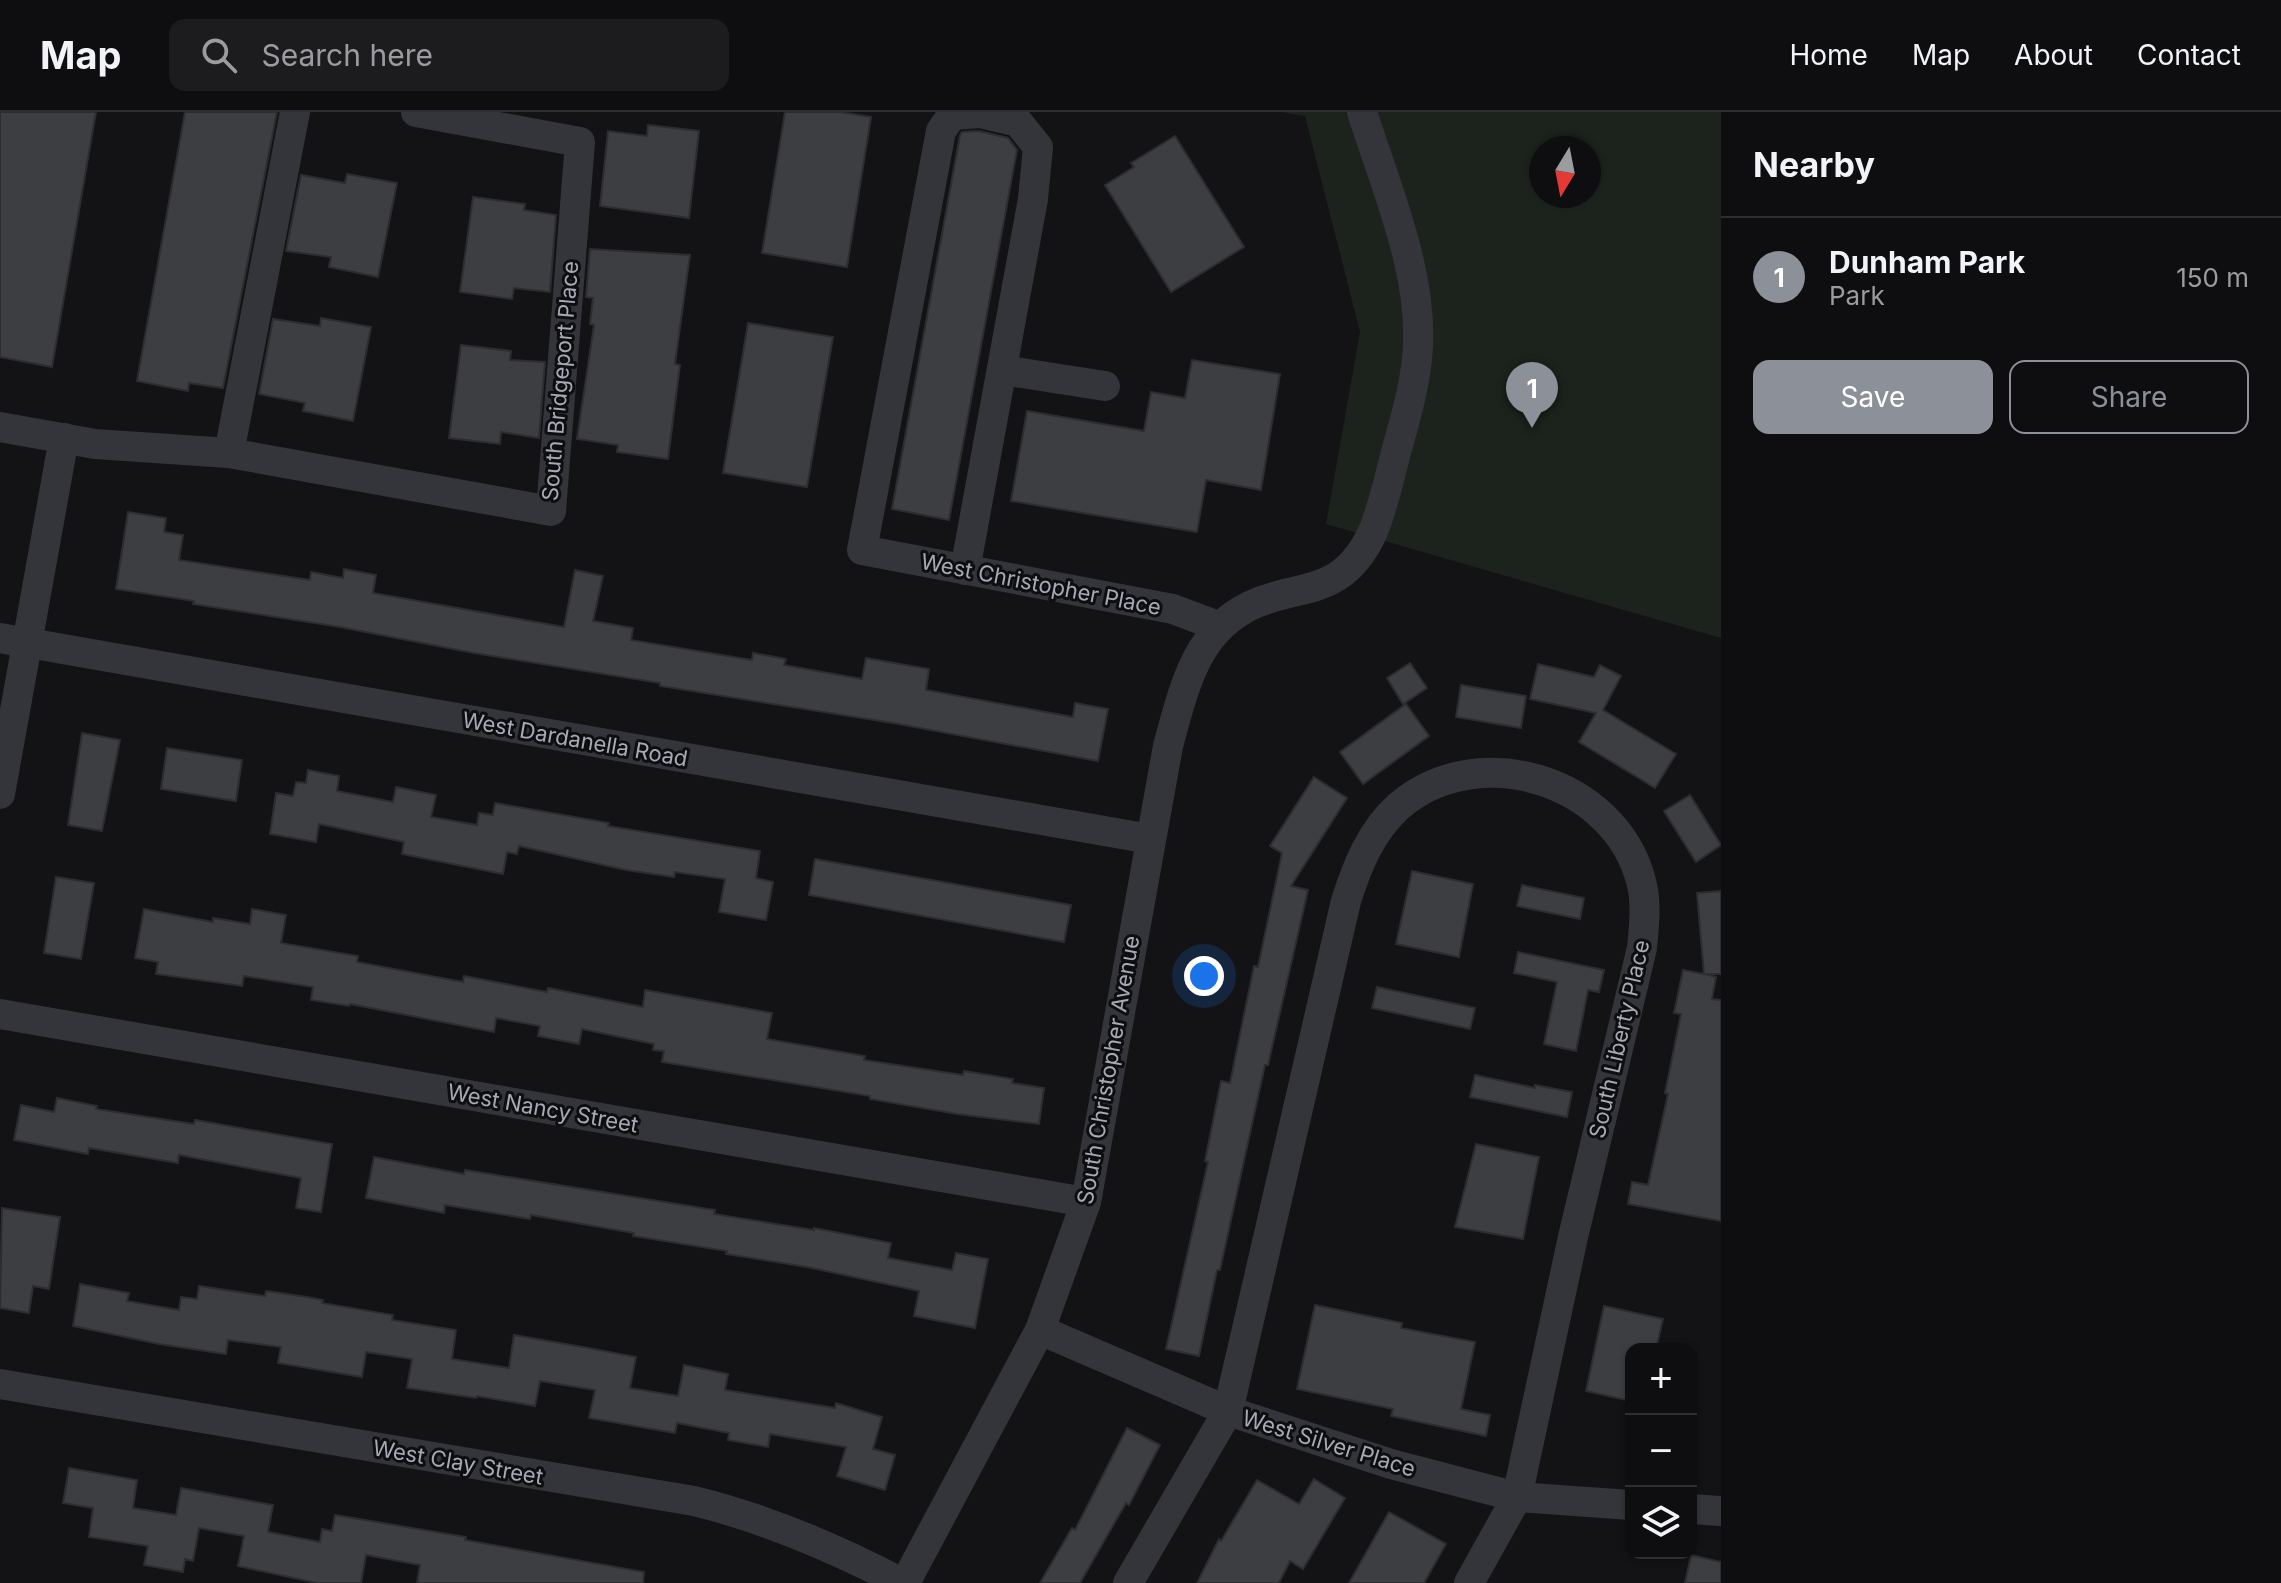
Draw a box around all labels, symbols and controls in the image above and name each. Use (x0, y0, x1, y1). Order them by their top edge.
search box (169, 19, 729, 91)
text: Map (40, 32, 121, 78)
icon: search (197, 33, 241, 77)
text: Search here (261, 37, 433, 73)
text: Home (1789, 38, 1868, 72)
text: Map (1912, 38, 1970, 72)
text: About (2014, 38, 2093, 72)
text: Contact (2137, 38, 2241, 72)
north arrow (1529, 136, 1601, 208)
text: Nearby (1753, 144, 1875, 185)
text: Dunham Park (1829, 244, 2025, 280)
street label: South Bridgeport Place (537, 260, 583, 502)
text: 1 (1773, 262, 1785, 293)
text: 150 m (2176, 262, 2249, 293)
text: Park (1829, 280, 1885, 311)
button: Save (1753, 360, 1993, 434)
button: Share (2009, 360, 2249, 434)
pin: 1 (1506, 362, 1558, 428)
street label: West Christopher Place (919, 548, 1163, 620)
street label: West Dardanella Road (460, 706, 690, 772)
street label: South Christopher Avenue (1072, 934, 1144, 1206)
street label: South Liberty Place (1584, 937, 1654, 1141)
your location (1184, 956, 1224, 996)
street label: West Nancy Street (446, 1078, 640, 1138)
map controls (1625, 1343, 1697, 1559)
button: + (1625, 1343, 1697, 1415)
street label: West Silver Place (1239, 1404, 1419, 1482)
button: − (1625, 1415, 1697, 1487)
street label: West Clay Street (371, 1434, 545, 1490)
button: layers (1625, 1487, 1697, 1559)

